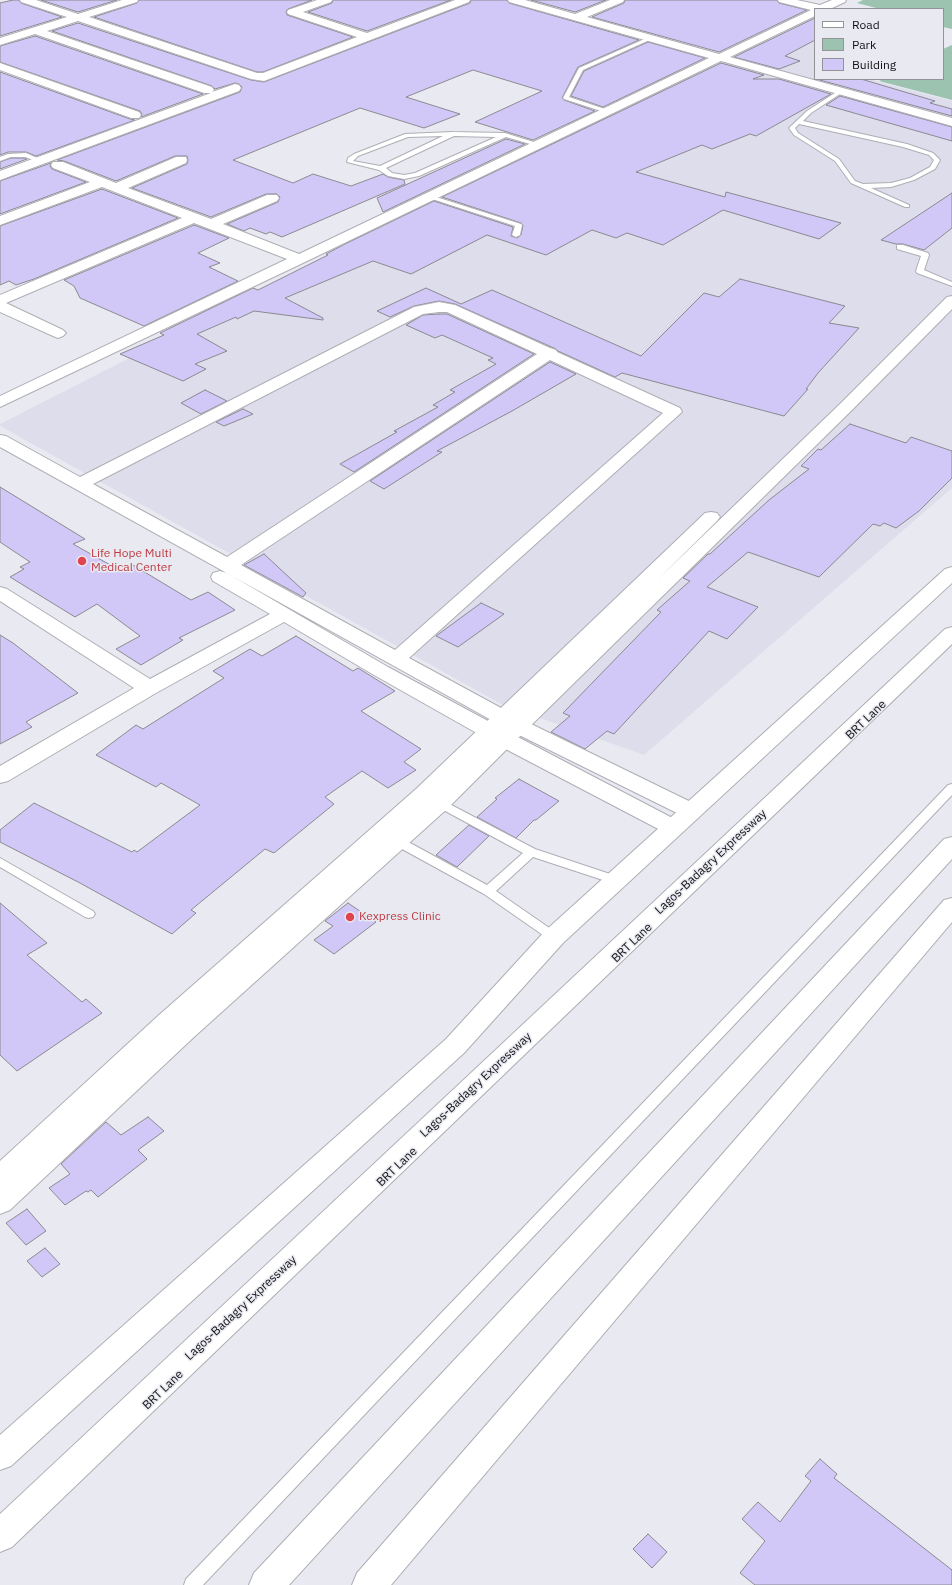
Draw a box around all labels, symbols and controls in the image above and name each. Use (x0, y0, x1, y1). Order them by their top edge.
legend (814, 8, 944, 80)
text: Road (852, 17, 880, 32)
text: Park (852, 37, 876, 52)
text: Building (852, 57, 896, 72)
place label: Life Hope Multi Medical Center (91, 547, 172, 575)
marker: Life Hope Multi Medical Center (76, 555, 88, 567)
street label: BRT Lane (843, 697, 889, 743)
street label: Lagos-Badagry Expressway (652, 807, 770, 917)
place label: Kexpress Clinic (359, 910, 441, 924)
marker: Kexpress Clinic (344, 911, 356, 923)
street label: BRT Lane (609, 920, 655, 966)
street label: Lagos-Badagry Expressway (417, 1030, 535, 1140)
street label: BRT Lane (374, 1144, 420, 1190)
street label: Lagos-Badagry Expressway (182, 1253, 300, 1363)
street label: BRT Lane (140, 1367, 186, 1413)

